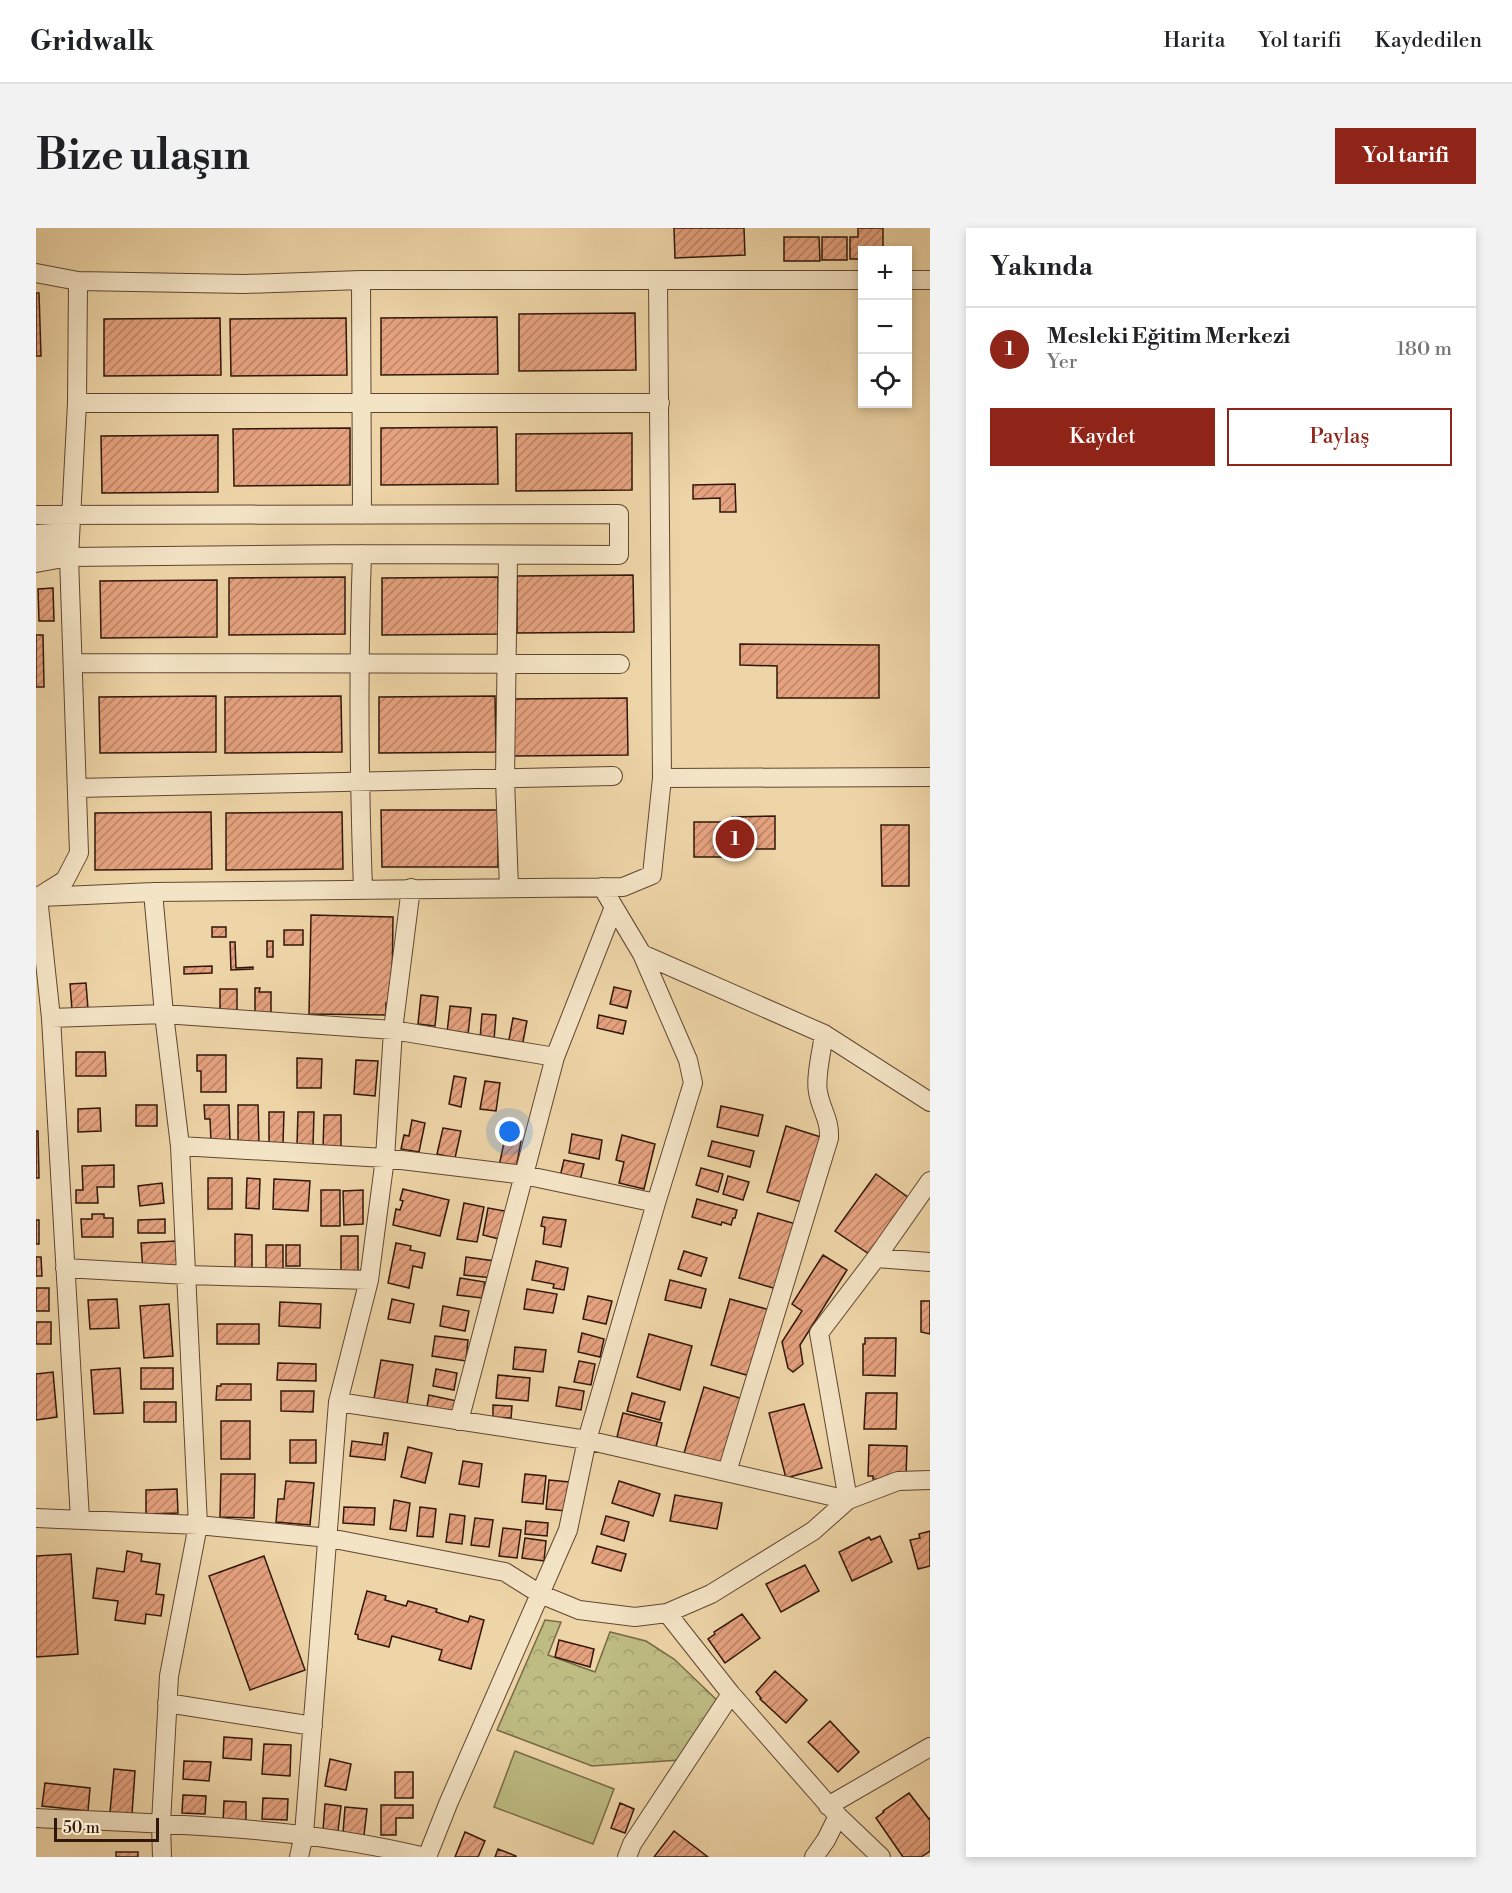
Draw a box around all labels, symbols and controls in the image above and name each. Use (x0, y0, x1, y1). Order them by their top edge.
text: Gridwalk (30, 24, 154, 59)
text: Harita (1163, 28, 1225, 54)
text: Yol tarifi (1258, 28, 1342, 54)
text: Kaydedilen (1375, 28, 1482, 54)
button: Yol tarifi (1335, 128, 1476, 184)
text: Bize ulaşın (36, 130, 250, 183)
map controls (858, 246, 912, 408)
button: + (858, 246, 912, 300)
text: Yakında (990, 251, 1093, 283)
button: − (858, 300, 912, 354)
text: Mesleki Eğitim Merkezi (1047, 323, 1290, 350)
text: 1 (1005, 337, 1014, 362)
text: 180 m (1397, 337, 1452, 362)
text: Yer (1047, 350, 1077, 375)
button: locate (858, 354, 912, 408)
button: Kaydet (990, 408, 1215, 466)
button: Paylaş (1227, 408, 1452, 466)
pin: 1 (716, 816, 754, 862)
your location (495, 1117, 524, 1146)
scale bar (54, 1815, 159, 1842)
text: 50 m (63, 1818, 100, 1838)

